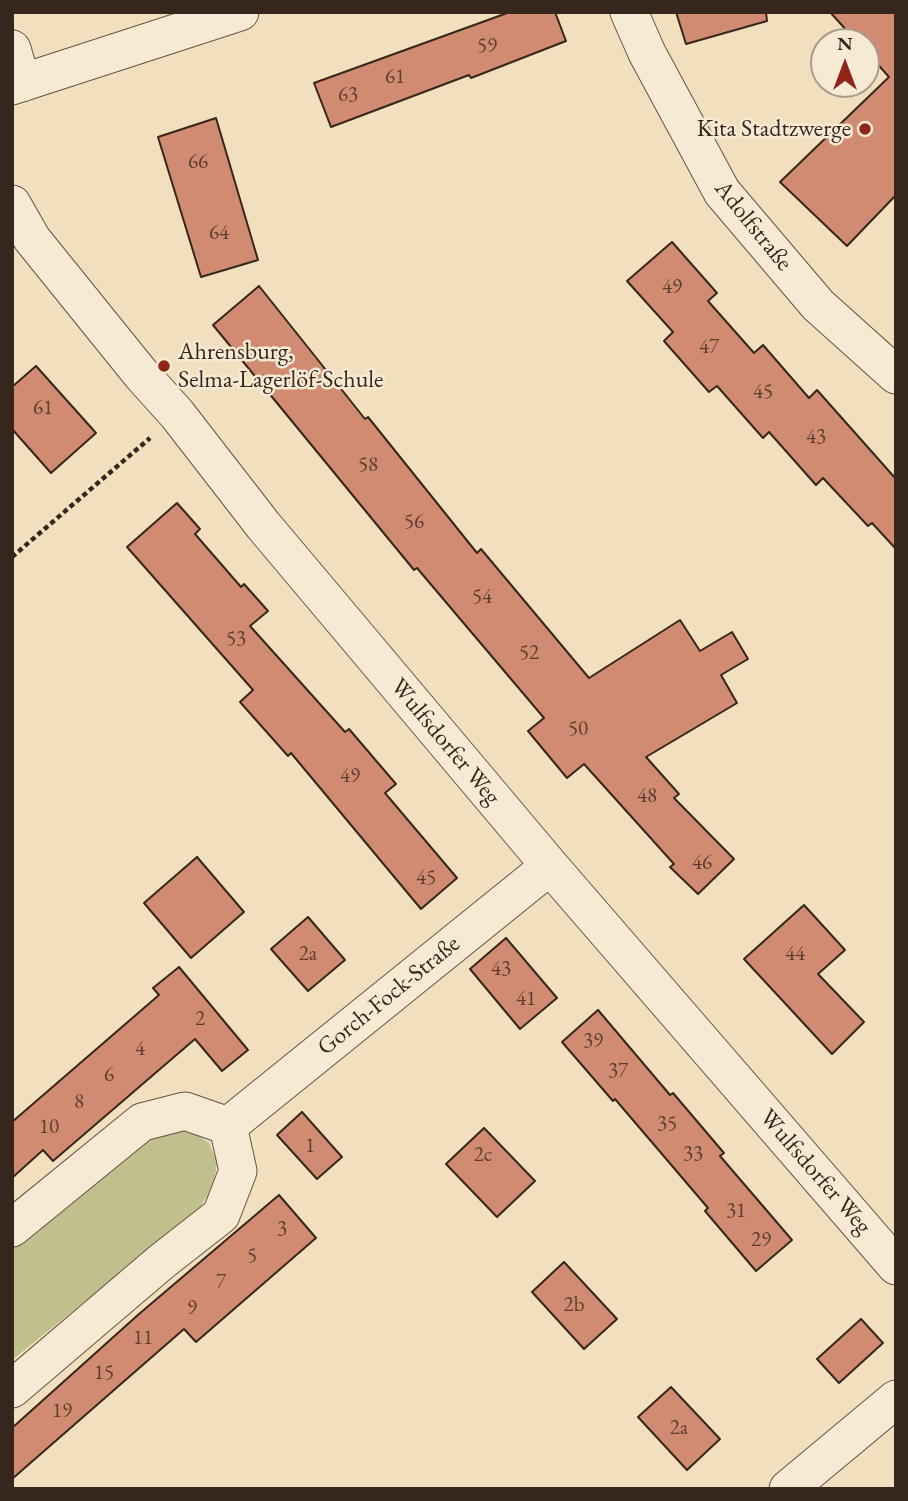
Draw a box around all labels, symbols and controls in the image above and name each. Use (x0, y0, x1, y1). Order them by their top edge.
north arrow (810, 28, 880, 98)
text: N (837, 31, 853, 56)
house number: 59 (477, 33, 497, 59)
house number: 61 (385, 64, 405, 90)
house number: 63 (338, 82, 358, 108)
place label: Kita Stadtzwerge (697, 115, 851, 143)
marker: Kita Stadtzwerge (857, 121, 873, 137)
house number: 66 (188, 149, 208, 175)
street label: Adolfstraße (708, 175, 798, 277)
house number: 64 (209, 220, 229, 246)
house number: 49 (662, 274, 682, 300)
house number: 47 (699, 334, 719, 360)
place label: Ahrensburg, Selma-Lagerlöf-Schule (178, 338, 383, 394)
marker: Ahrensburg, Selma-Lagerlöf-Schule (156, 358, 172, 374)
house number: 45 (753, 379, 773, 405)
house number: 61 (33, 395, 53, 421)
house number: 43 (806, 424, 826, 450)
house number: 58 (358, 452, 378, 478)
house number: 56 (404, 509, 424, 535)
house number: 54 (472, 584, 492, 610)
house number: 53 (226, 626, 246, 652)
house number: 52 (519, 640, 539, 666)
street label: Wulfsdorfer Weg (384, 673, 506, 811)
house number: 50 (568, 716, 588, 742)
house number: 49 (340, 763, 360, 789)
house number: 48 (637, 783, 657, 809)
house number: 46 (692, 850, 712, 876)
house number: 45 (416, 865, 436, 891)
street label: Gorch-Fock-Straße (312, 930, 466, 1062)
house number: 2a (299, 941, 317, 967)
house number: 44 (785, 941, 805, 967)
house number: 43 (491, 956, 511, 982)
house number: 41 (516, 986, 536, 1012)
house number: 2 (195, 1006, 205, 1032)
house number: 39 (583, 1028, 603, 1054)
house number: 4 (135, 1036, 145, 1062)
house number: 37 (608, 1058, 628, 1084)
house number: 6 (104, 1062, 114, 1088)
house number: 8 (74, 1089, 84, 1115)
street label: Wulfsdorfer Weg (753, 1104, 877, 1240)
house number: 35 (657, 1111, 677, 1137)
house number: 10 (39, 1114, 59, 1140)
house number: 1 (305, 1133, 315, 1159)
house number: 33 (683, 1141, 703, 1167)
house number: 2c (474, 1142, 492, 1168)
house number: 31 (726, 1198, 746, 1224)
house number: 3 (277, 1216, 287, 1242)
house number: 29 (751, 1227, 771, 1253)
house number: 5 (247, 1243, 257, 1269)
house number: 7 (216, 1269, 226, 1295)
house number: 2b (564, 1292, 584, 1318)
house number: 9 (187, 1295, 197, 1321)
house number: 11 (133, 1325, 153, 1351)
house number: 15 (94, 1360, 114, 1386)
house number: 19 (52, 1398, 72, 1424)
house number: 2a (670, 1415, 688, 1441)

